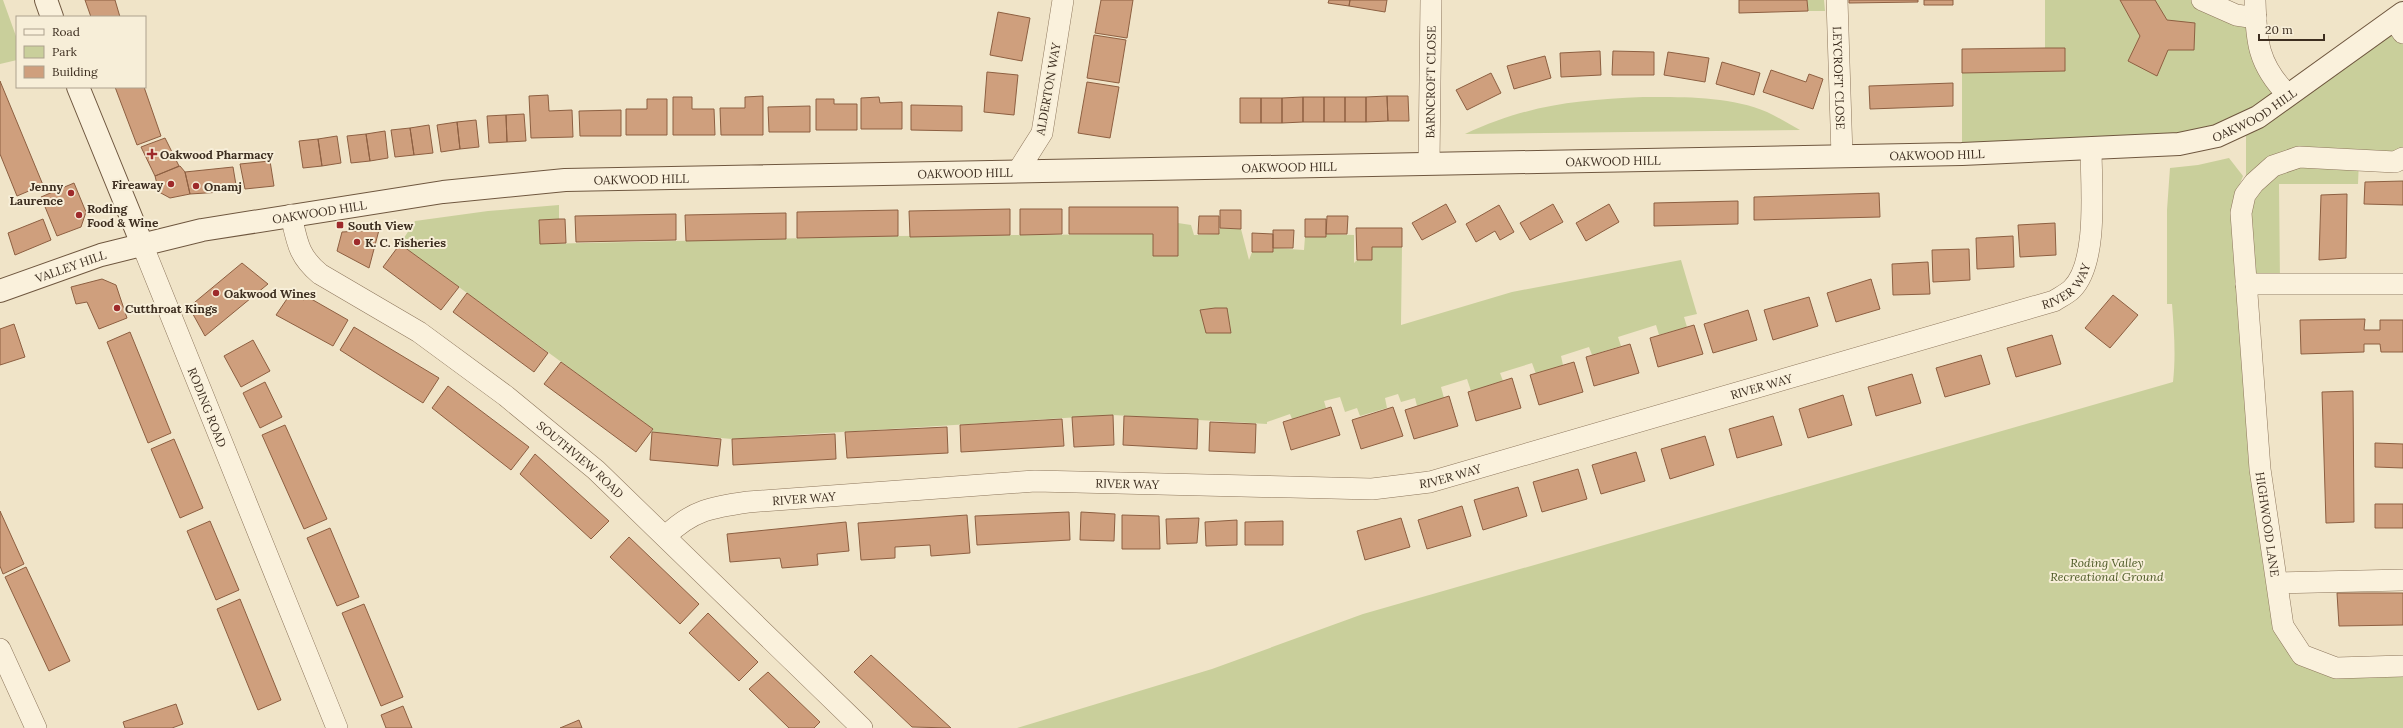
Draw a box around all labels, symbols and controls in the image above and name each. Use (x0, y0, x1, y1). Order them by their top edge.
legend (16, 16, 146, 88)
scale bar (2259, 16, 2324, 42)
text: 20 m (2265, 22, 2293, 37)
text: Road (52, 24, 80, 39)
street label: BARNCROFT CLOSE (1422, 25, 1438, 139)
street label: LEYCROFT CLOSE (1830, 26, 1849, 130)
street label: ALDERTON WAY (1032, 41, 1064, 137)
text: Park (52, 44, 78, 59)
text: Building (52, 64, 98, 79)
street label: OAKWOOD HILL (2211, 84, 2299, 144)
street label: OAKWOOD HILL (1889, 145, 1985, 163)
place label: Oakwood Pharmacy (160, 147, 274, 162)
marker: Oakwood Pharmacy (147, 149, 157, 159)
street label: OAKWOOD HILL (1565, 152, 1661, 169)
street label: OAKWOOD HILL (1241, 158, 1337, 175)
street label: OAKWOOD HILL (917, 164, 1013, 181)
street label: OAKWOOD HILL (593, 170, 689, 187)
place label: Fireaway (112, 177, 163, 192)
place label: Jenny Laurence (10, 179, 64, 208)
marker: Fireaway (166, 179, 176, 189)
place label: Onamj (204, 179, 242, 194)
marker: Onamj (191, 181, 201, 191)
marker: Jenny Laurence (66, 188, 76, 198)
street label: OAKWOOD HILL (271, 197, 368, 226)
place label: Roding Food & Wine (87, 201, 159, 230)
marker: Roding Food & Wine (74, 210, 84, 220)
place label: South View (348, 218, 413, 233)
marker: South View (335, 220, 345, 230)
place label: K. C. Fisheries (365, 235, 446, 250)
marker: K. C. Fisheries (352, 237, 362, 247)
street label: VALLEY HILL (32, 247, 108, 286)
street label: RIVER WAY (2040, 261, 2093, 312)
place label: Oakwood Wines (224, 286, 316, 301)
marker: Oakwood Wines (211, 288, 221, 298)
place label: Cutthroat Kings (125, 301, 218, 316)
marker: Cutthroat Kings (112, 303, 122, 313)
street label: RODING ROAD (185, 365, 231, 449)
street label: RIVER WAY (1729, 370, 1794, 402)
street label: SOUTHVIEW ROAD (534, 417, 627, 501)
street label: RIVER WAY (1418, 460, 1483, 491)
street label: HIGHWOOD LANE (2253, 471, 2283, 578)
street label: RIVER WAY (1095, 475, 1160, 491)
street label: RIVER WAY (772, 488, 837, 508)
park label: Roding Valley Recreational Ground (2050, 555, 2164, 584)

